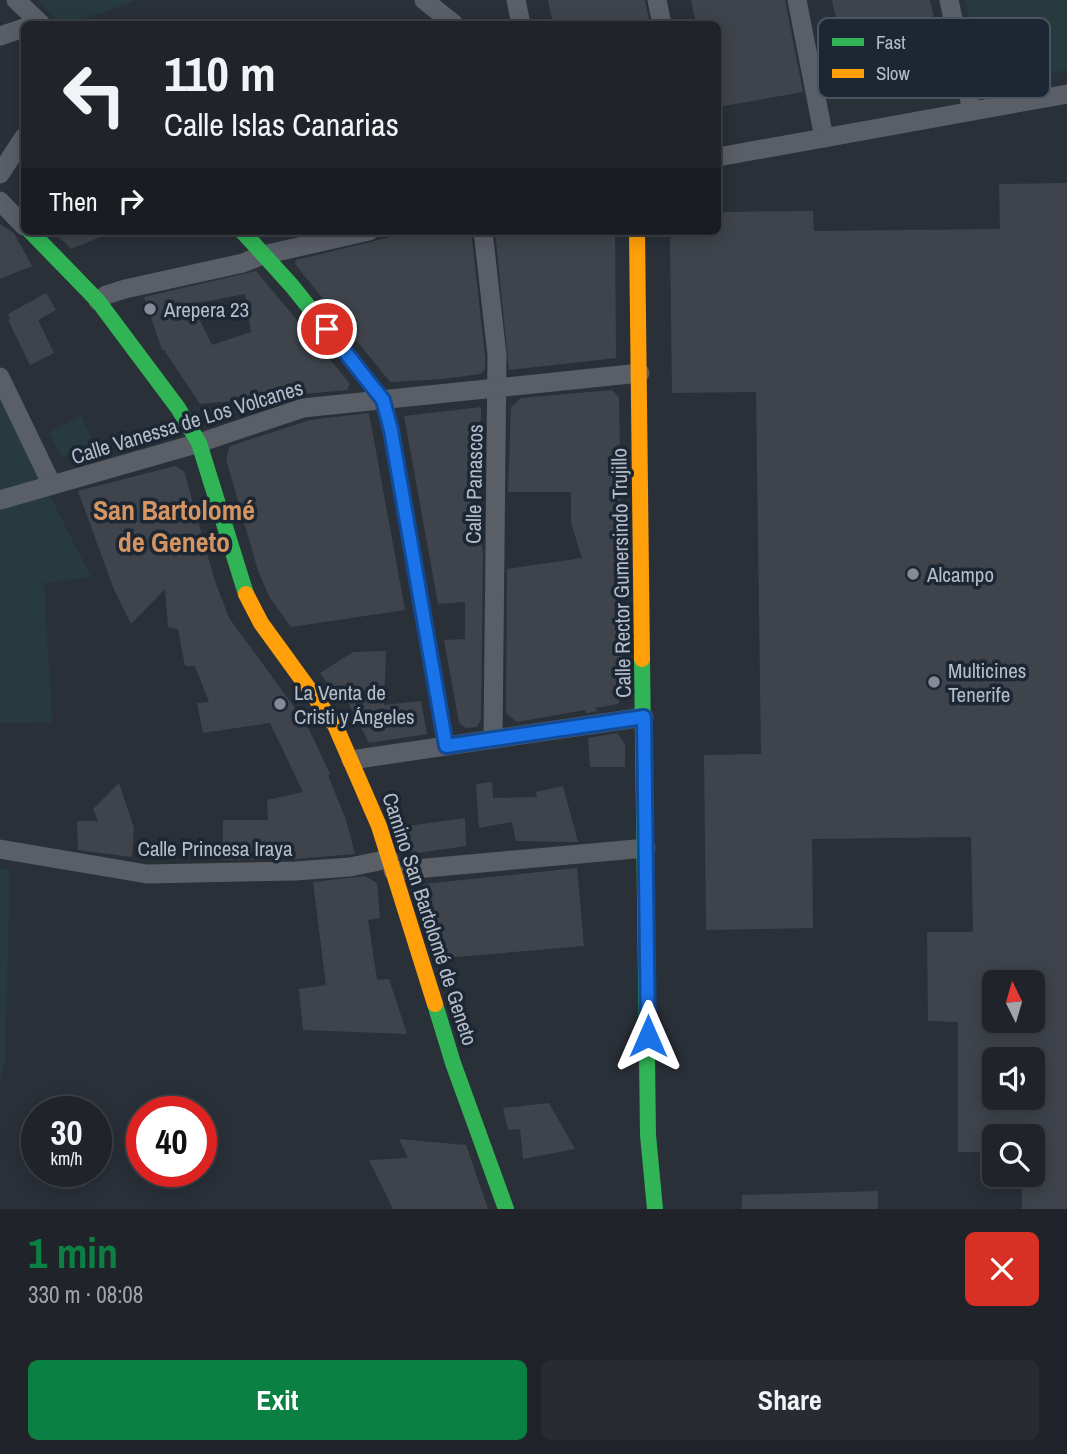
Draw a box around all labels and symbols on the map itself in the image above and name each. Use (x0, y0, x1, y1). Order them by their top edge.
legend (818, 18, 1050, 98)
text: Fast (876, 29, 906, 55)
text: Slow (876, 60, 911, 86)
place label: Arepera 23 (163, 295, 249, 324)
pin (297, 299, 357, 359)
marker: Arepera 23 (142, 301, 158, 317)
street label: Calle Vanessa de Los Volcanes (68, 373, 306, 471)
street label: Calle Panascos (458, 424, 490, 544)
street label: Calle Rector Gumersindo Trujillo (604, 448, 638, 698)
district label: San Bartolomé de Geneto (93, 491, 255, 561)
place label: Alcampo (926, 560, 994, 589)
marker: Alcampo (905, 566, 921, 582)
place label: Multicines Tenerife (948, 656, 1026, 709)
marker: Multicines Tenerife (926, 674, 942, 690)
place label: La Venta de Cristi y Ángeles (294, 678, 415, 731)
marker: La Venta de Cristi y Ángeles (272, 696, 288, 712)
street label: Camino San Bartolomé de Geneto (375, 789, 485, 1049)
street label: Calle Princesa Iraya (137, 834, 293, 863)
north arrow (982, 970, 1045, 1032)
position arrow (611, 999, 685, 1073)
speed limit sign: 40 (126, 1096, 217, 1187)

